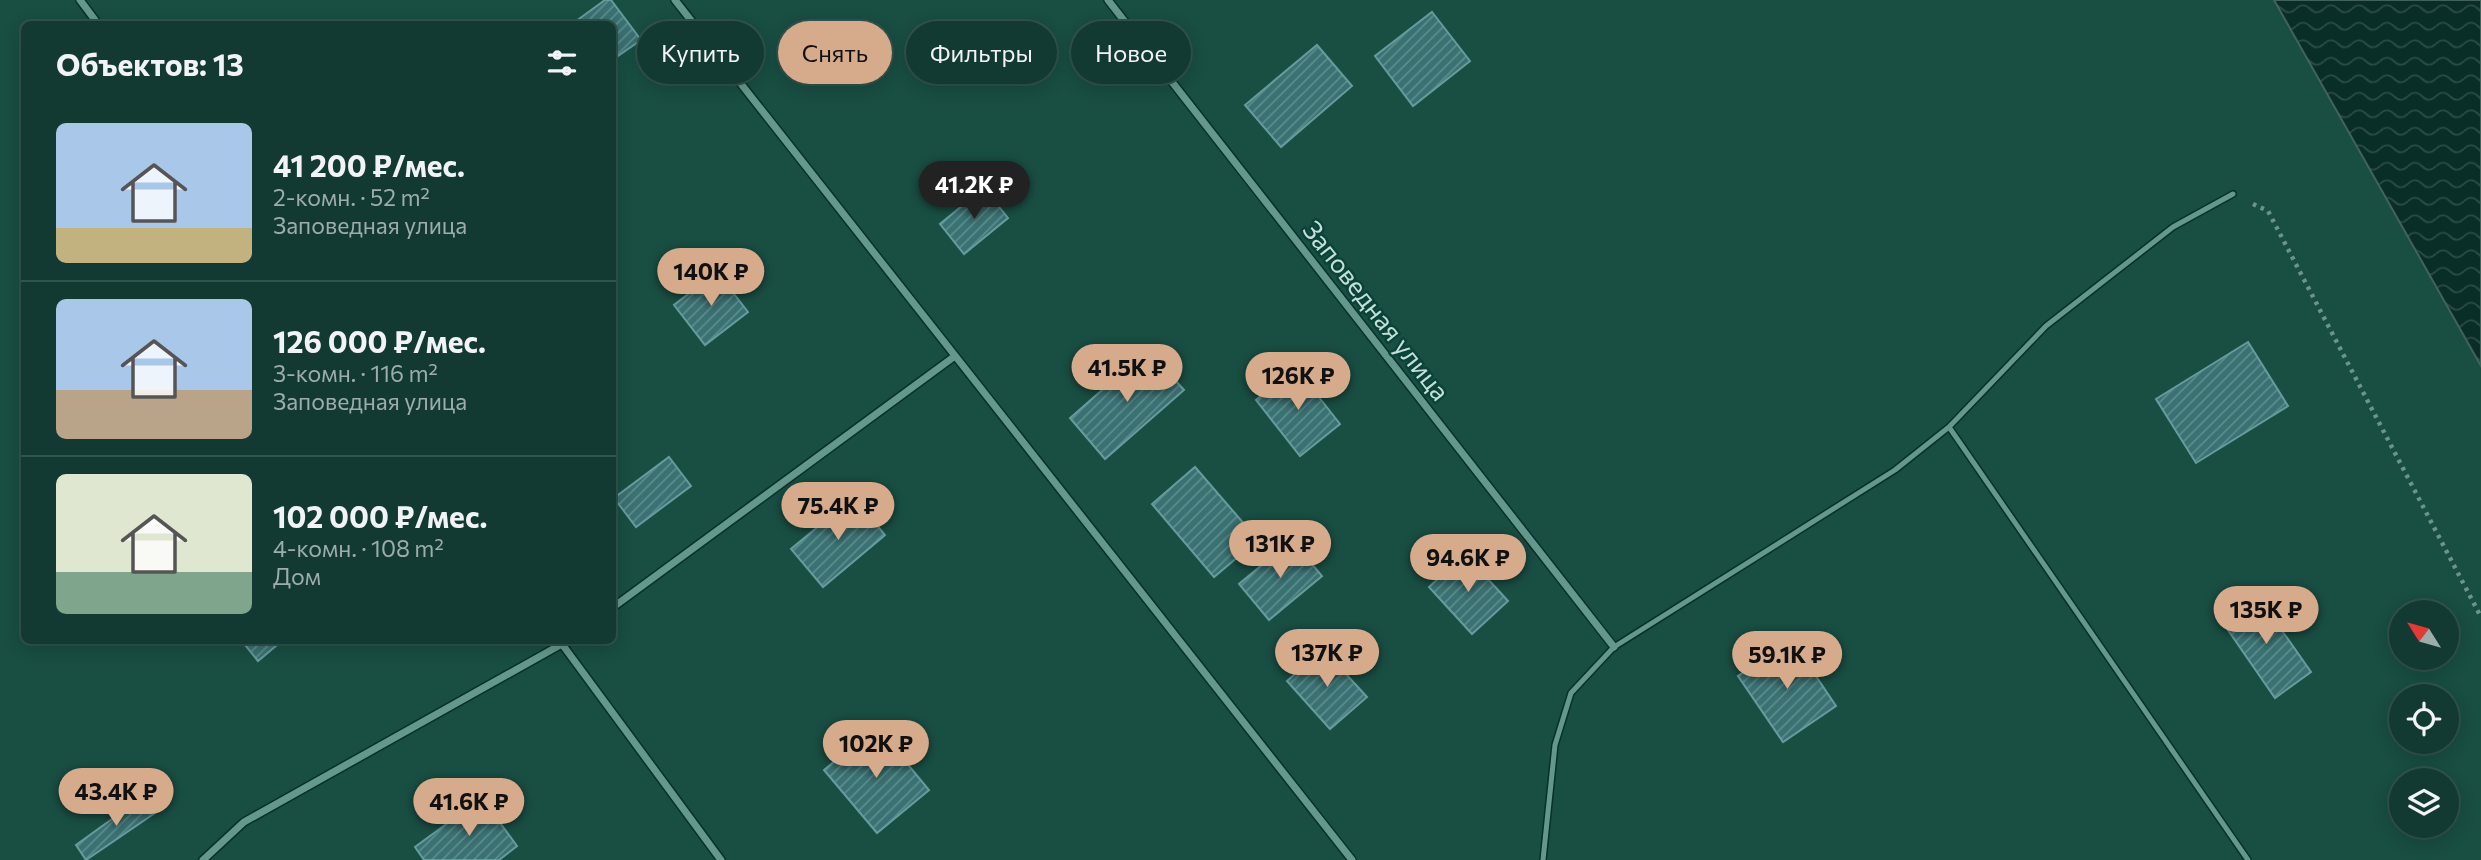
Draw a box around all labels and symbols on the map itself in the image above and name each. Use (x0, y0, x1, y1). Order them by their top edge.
pin: 41.2K ₽ (909, 162, 1039, 221)
street label: Заповедная улица (1297, 214, 1457, 406)
pin: 140K ₽ (654, 248, 768, 308)
pin: 41.5K ₽ (1062, 344, 1192, 404)
pin: 126K ₽ (1241, 352, 1355, 412)
pin: 75.4K ₽ (773, 482, 903, 542)
pin: 131K ₽ (1223, 520, 1337, 580)
pin: 94.6K ₽ (1403, 534, 1533, 594)
pin: 135K ₽ (2209, 586, 2323, 646)
north arrow (2389, 600, 2459, 670)
pin: 137K ₽ (1270, 630, 1384, 689)
pin: 59.1K ₽ (1722, 632, 1852, 691)
pin: 102K ₽ (819, 720, 933, 780)
pin: 43.4K ₽ (51, 768, 181, 828)
pin: 41.6K ₽ (404, 778, 534, 838)

